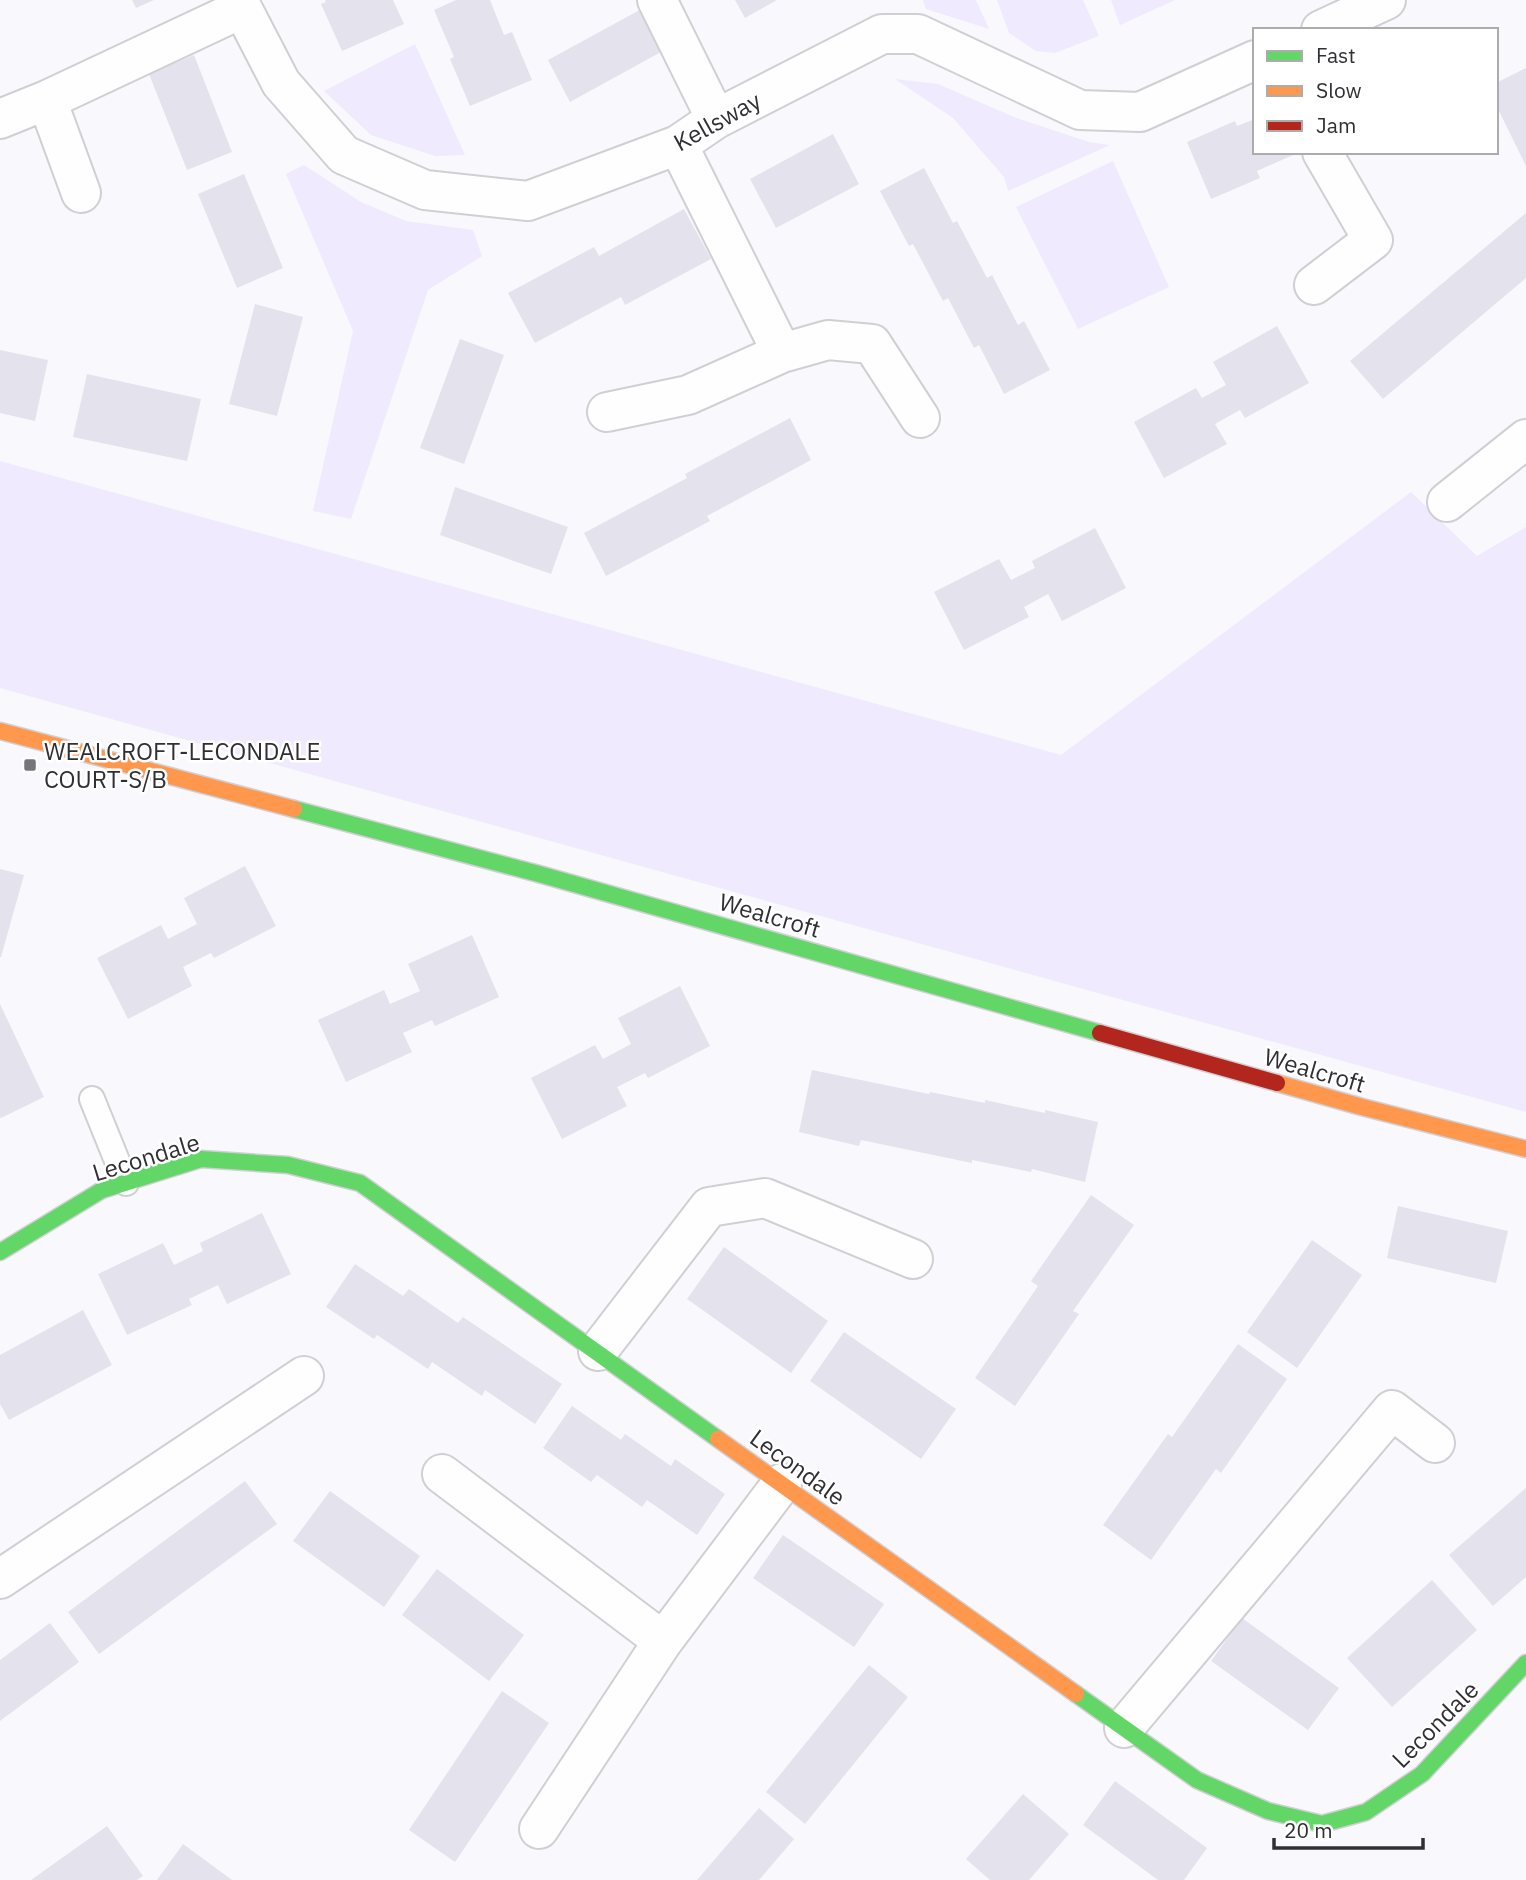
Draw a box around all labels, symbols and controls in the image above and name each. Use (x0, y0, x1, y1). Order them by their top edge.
legend (1253, 28, 1498, 154)
text: Fast (1316, 41, 1356, 69)
text: Slow (1316, 76, 1362, 104)
street label: Kellsway (668, 84, 766, 158)
text: Jam (1316, 111, 1356, 139)
place label: WEALCROFT-LECONDALE COURT-S/B (44, 735, 320, 795)
marker: WEALCROFT-LECONDALE COURT-S/B (22, 757, 38, 773)
street label: Wealcroft (716, 885, 824, 945)
street label: Wealcroft (1261, 1040, 1369, 1100)
street label: Lecondale (89, 1126, 203, 1188)
street label: Lecondale (744, 1422, 852, 1512)
street label: Lecondale (1385, 1674, 1485, 1774)
scale bar (1274, 1806, 1423, 1850)
text: 20 m (1284, 1816, 1333, 1844)

